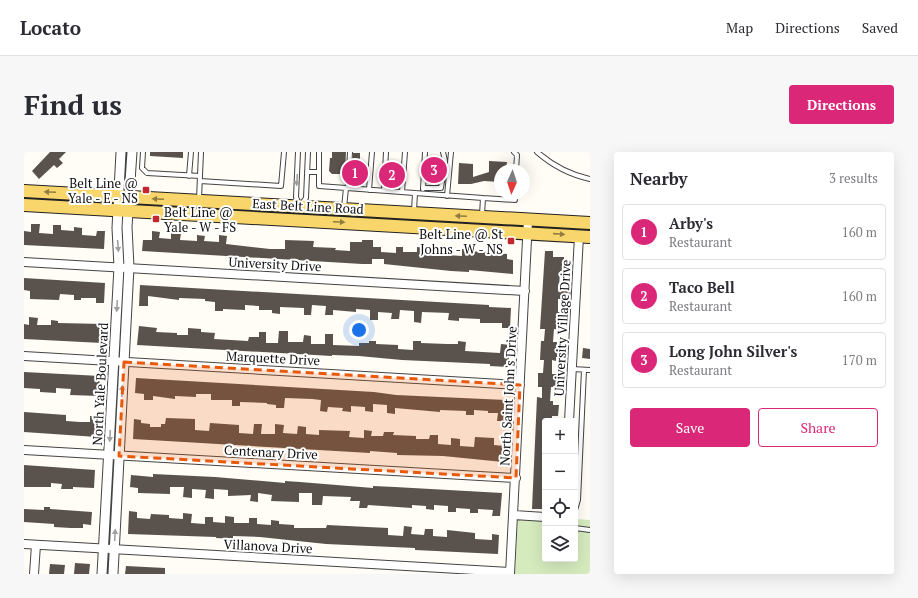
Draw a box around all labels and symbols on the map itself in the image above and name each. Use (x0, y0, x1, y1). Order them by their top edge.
pin: 3 (421, 155, 447, 185)
pin: 1 (342, 158, 368, 188)
pin: 2 (379, 160, 405, 190)
north arrow (494, 164, 530, 200)
place label: Belt Line @ Yale - E - NS (68, 174, 138, 207)
one-way arrow (293, 174, 300, 186)
marker: Belt Line @ Yale - E - NS (141, 185, 151, 195)
one-way arrow (44, 189, 56, 196)
street label: East Belt Line Road (252, 194, 364, 218)
one-way arrow (152, 195, 164, 202)
place label: Belt Line @ Yale - W - FS (164, 203, 236, 236)
one-way arrow (454, 213, 467, 219)
marker: Belt Line @ Yale - W - FS (151, 214, 161, 224)
one-way arrow (333, 219, 346, 225)
place label: Belt Line @ St Johns - W - NS (419, 225, 503, 258)
one-way arrow (553, 231, 565, 238)
marker: Belt Line @ St Johns - W - NS (506, 236, 516, 246)
one-way arrow (114, 240, 121, 252)
street label: University Drive (228, 253, 322, 275)
street label: University Village Drive (549, 259, 575, 397)
one-way arrow (114, 300, 120, 313)
your location (349, 320, 369, 340)
street label: North Yale Boulevard (88, 322, 112, 446)
street label: North Saint John's Drive (495, 326, 521, 466)
street label: Marquette Drive (225, 347, 321, 369)
one-way arrow (119, 385, 126, 397)
one-way arrow (106, 430, 113, 442)
street label: Centenary Drive (224, 441, 318, 463)
one-way arrow (111, 529, 118, 541)
street label: Villanova Drive (223, 535, 313, 557)

